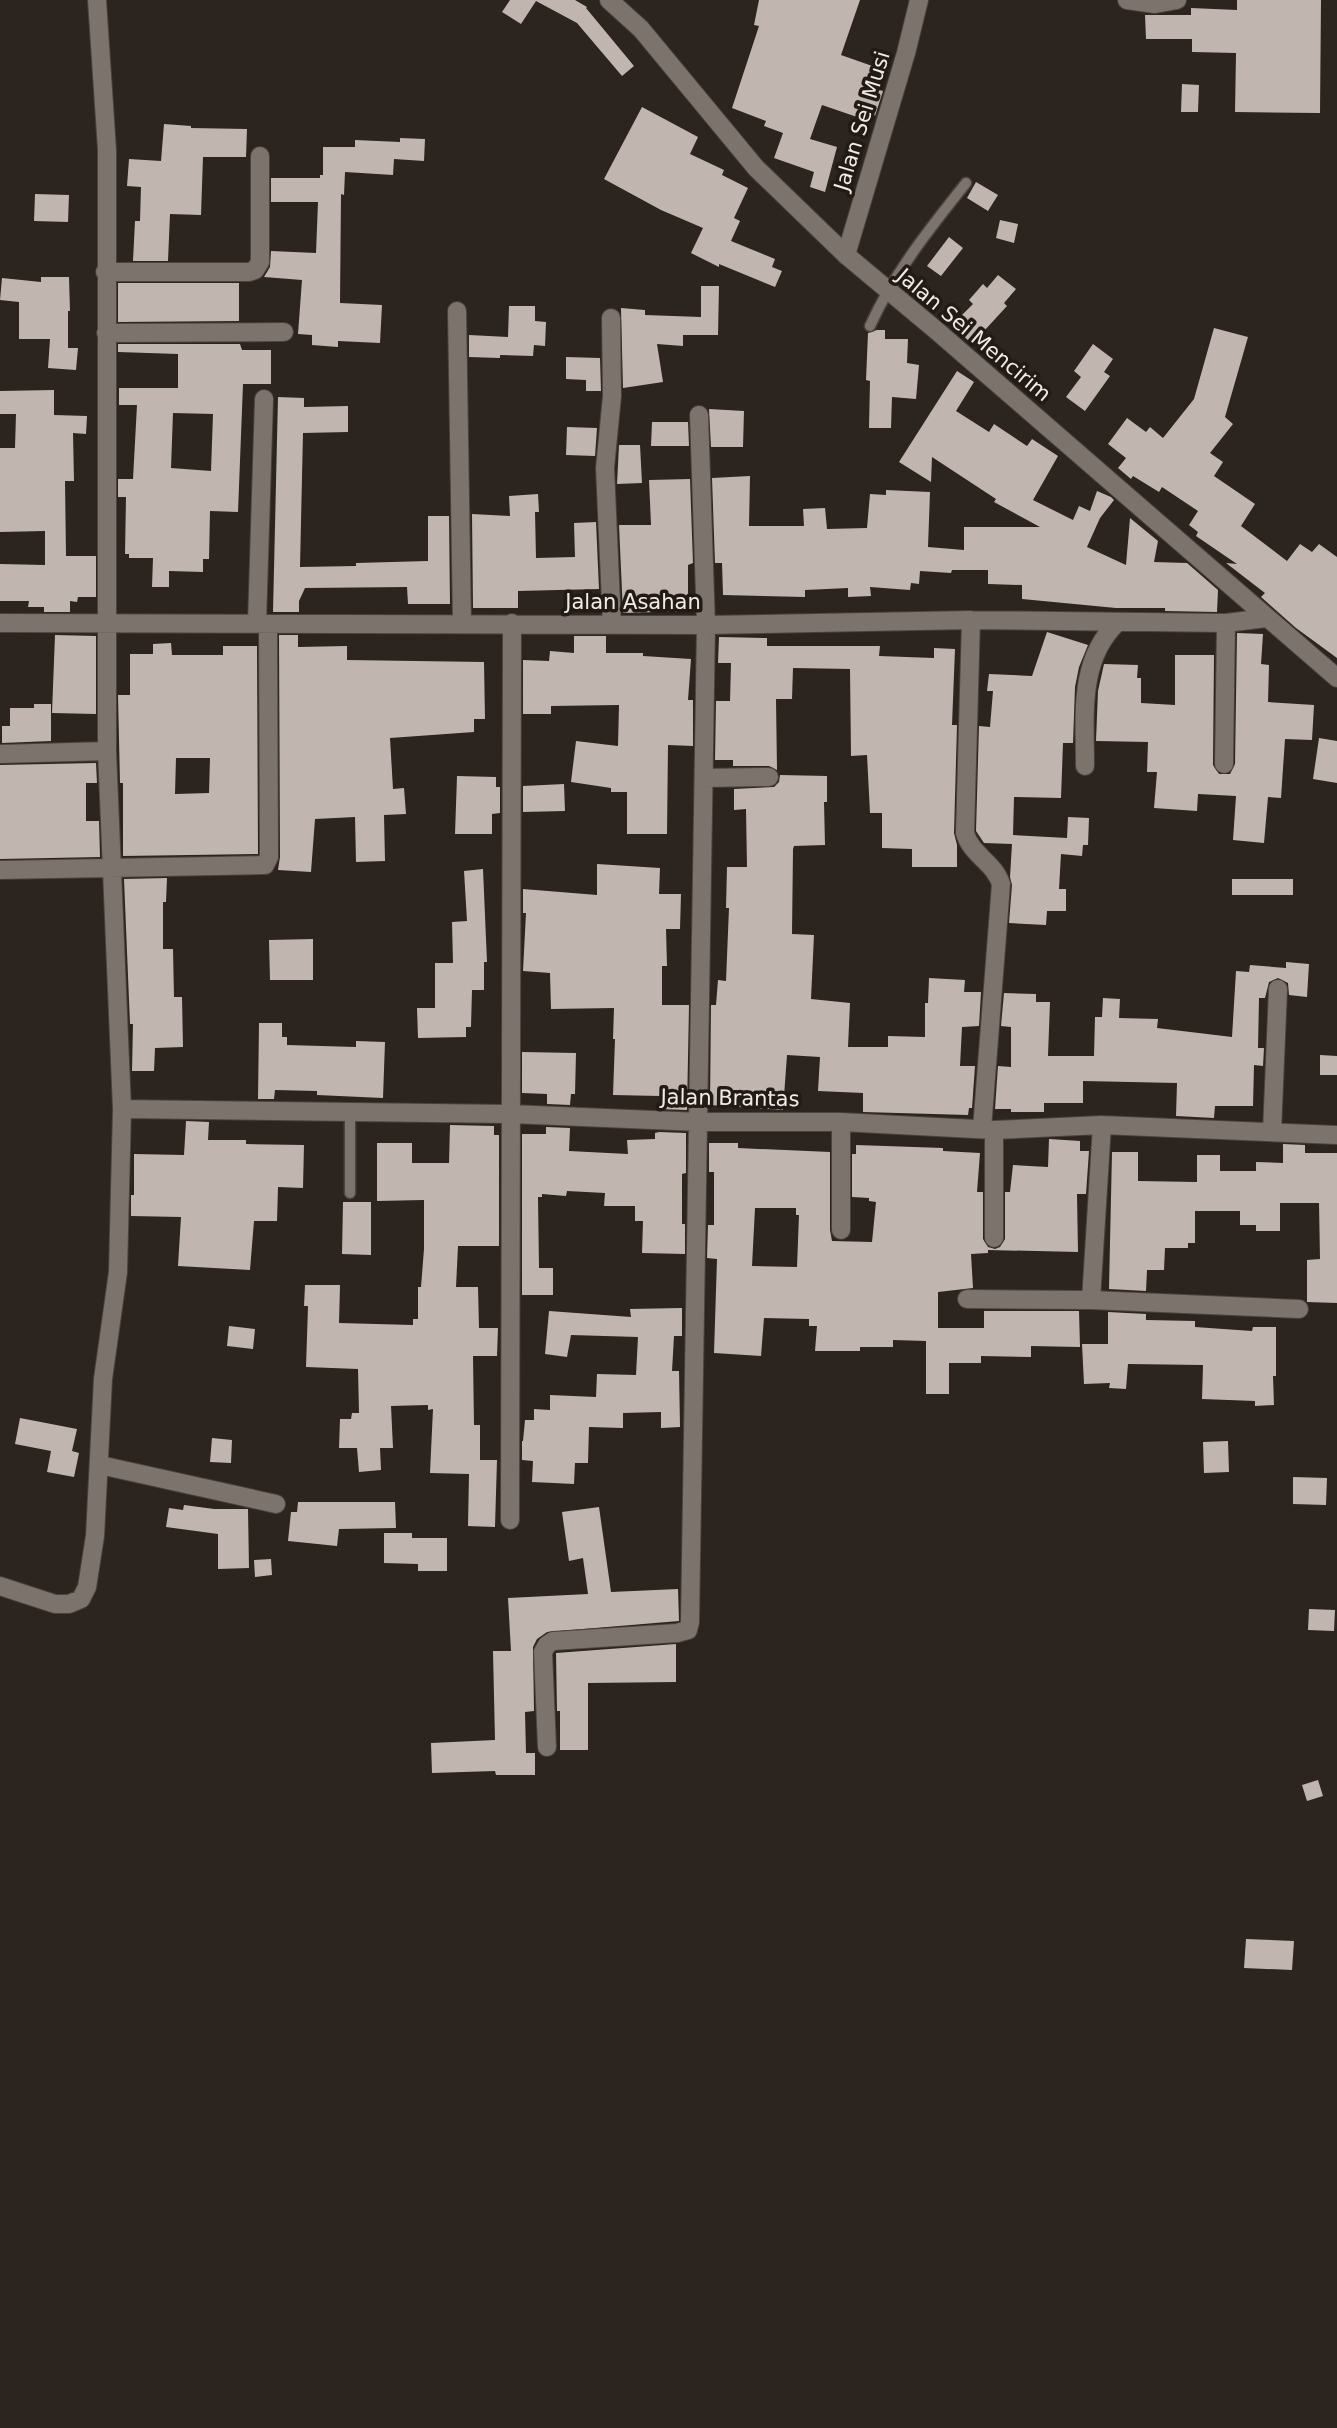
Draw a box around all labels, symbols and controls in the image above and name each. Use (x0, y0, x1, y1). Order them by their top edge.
street label: Jalan Sei Musi (829, 48, 895, 196)
street label: Jalan Sei Mencirim (891, 262, 1056, 406)
street label: Jalan Asahan (563, 590, 701, 614)
street label: Jalan Brantas (658, 1085, 800, 1111)

